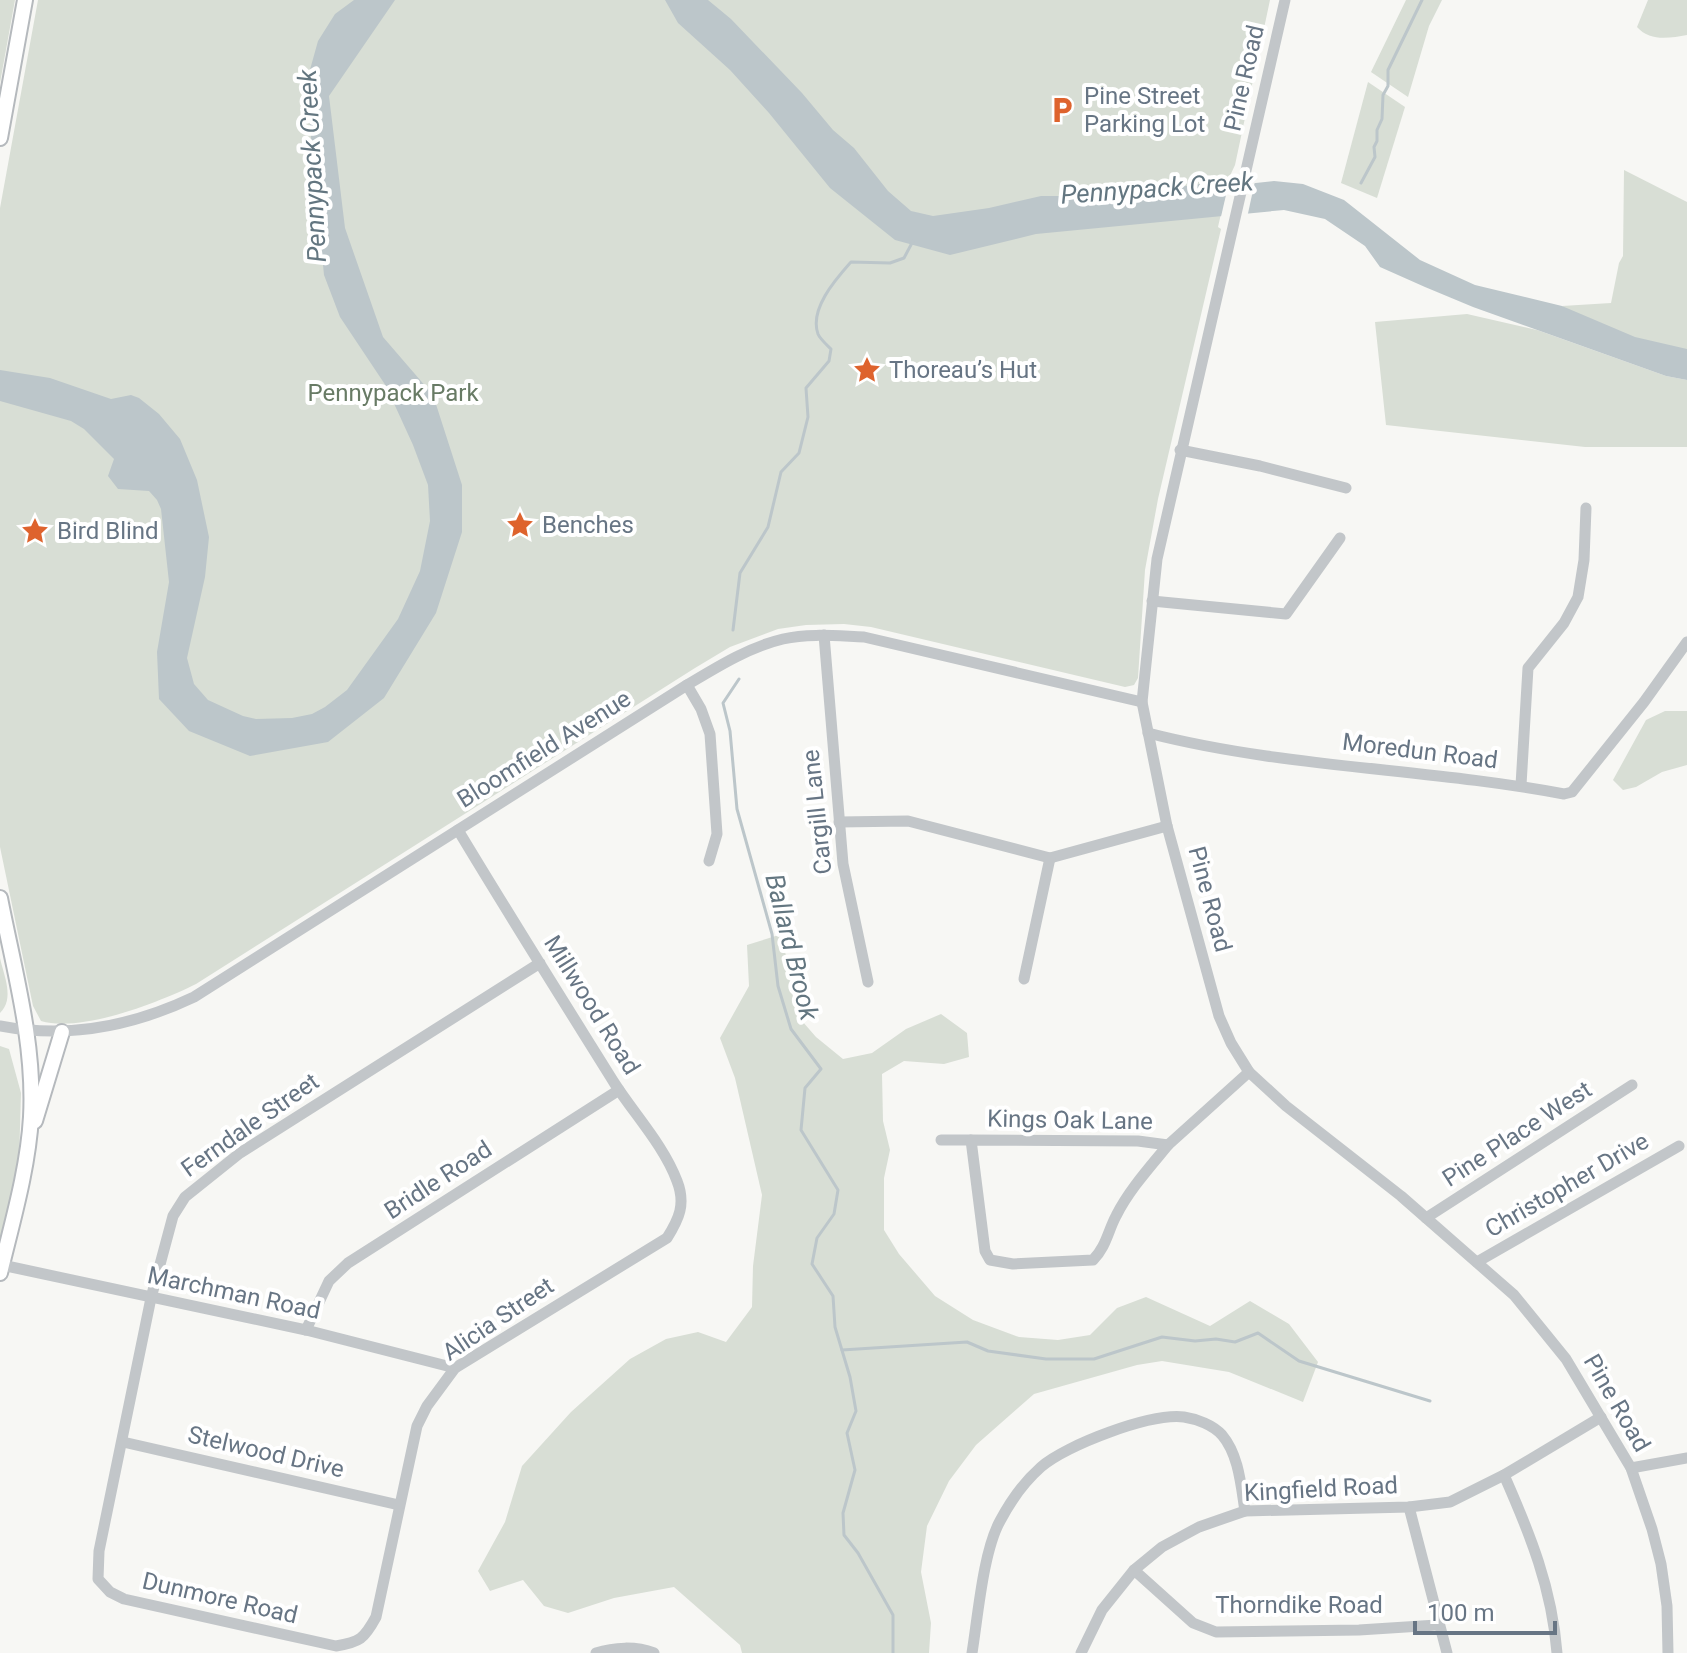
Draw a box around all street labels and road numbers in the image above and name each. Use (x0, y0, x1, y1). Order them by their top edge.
street label: Pine Road (1218, 22, 1270, 134)
street label: Bloomfield Avenue (452, 684, 636, 814)
street label: Moredun Road (1341, 728, 1499, 774)
street label: Cargill Lane (797, 748, 837, 876)
street label: Pine Road (1183, 843, 1237, 955)
street label: Millwood Road (538, 930, 646, 1080)
street label: Ferndale Street (176, 1067, 324, 1183)
street label: Pine Place West (1437, 1075, 1597, 1193)
street label: Kings Oak Lane (987, 1105, 1153, 1135)
street label: Christopher Drive (1480, 1127, 1654, 1243)
street label: Bridle Road (379, 1135, 497, 1225)
street label: Marchman Road (145, 1261, 323, 1325)
street label: Alicia Street (437, 1272, 559, 1366)
street label: Pine Road (1578, 1349, 1656, 1457)
street label: Stelwood Drive (185, 1420, 347, 1484)
street label: Kingfield Road (1243, 1471, 1399, 1507)
street label: Dunmore Road (140, 1567, 300, 1629)
street label: Thorndike Road (1215, 1591, 1383, 1619)

